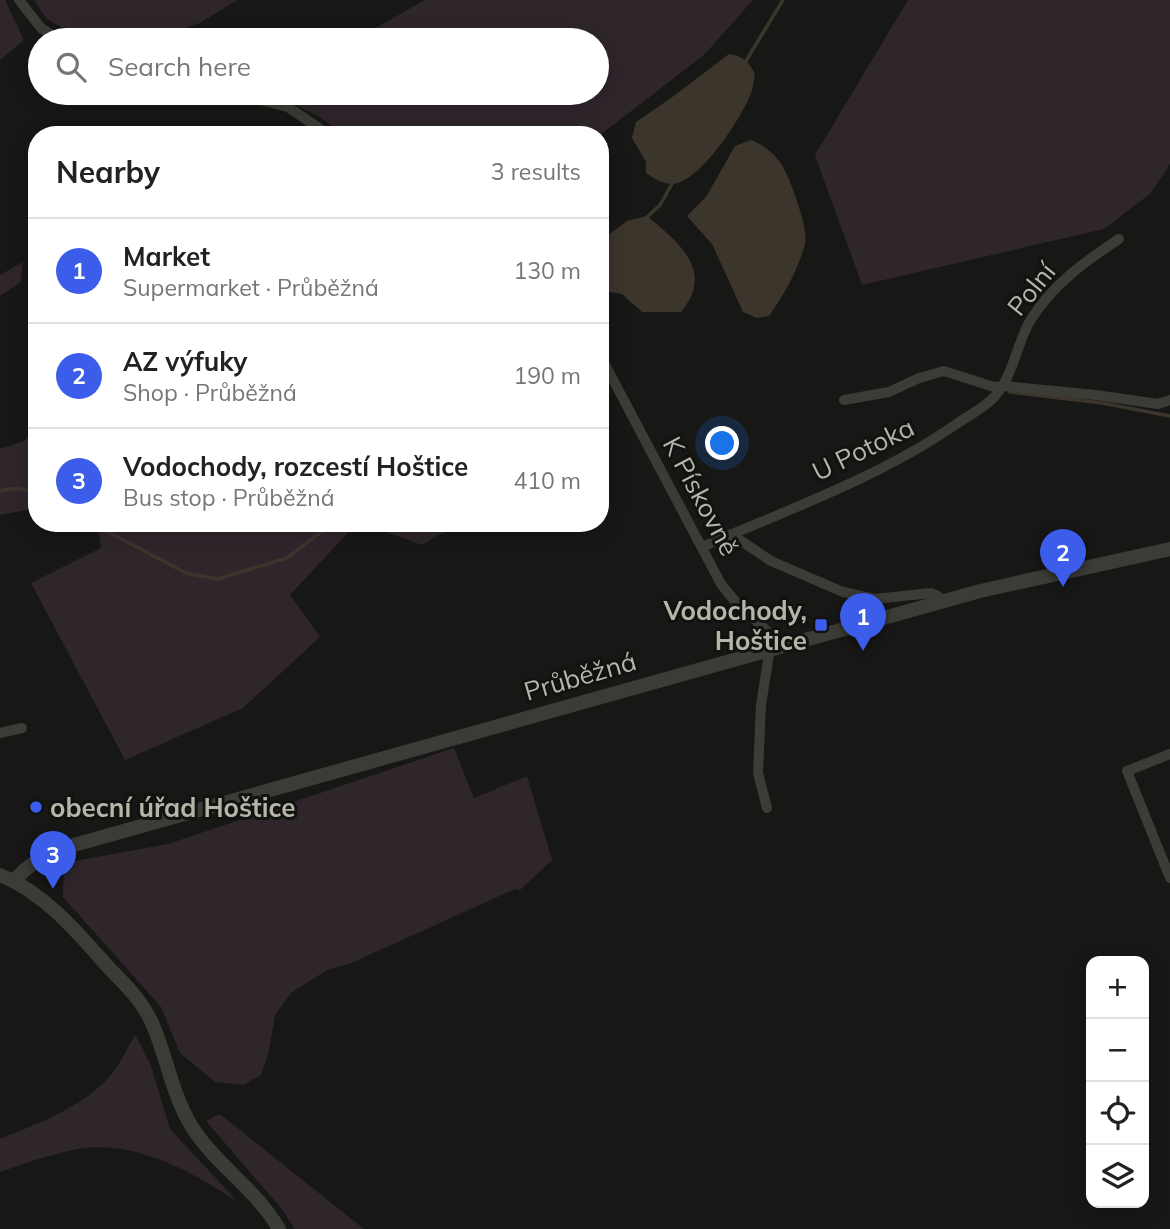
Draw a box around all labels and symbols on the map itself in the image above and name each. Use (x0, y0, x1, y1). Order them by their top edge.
street label: Polní (1000, 254, 1063, 322)
street label: U Potoka (807, 410, 919, 488)
your location (705, 426, 739, 460)
street label: K Pískovně (656, 431, 746, 561)
pin: 2 (1040, 529, 1086, 587)
pin: 1 (840, 593, 886, 651)
place label: Vodochody, Hoštice (662, 594, 807, 657)
marker: Vodochody, Hoštice (813, 617, 829, 633)
street label: Průběžná (520, 644, 640, 708)
place label: obecní úřad Hoštice (50, 791, 296, 824)
marker: obecní úřad Hoštice (28, 799, 44, 815)
pin: 3 (30, 831, 76, 889)

